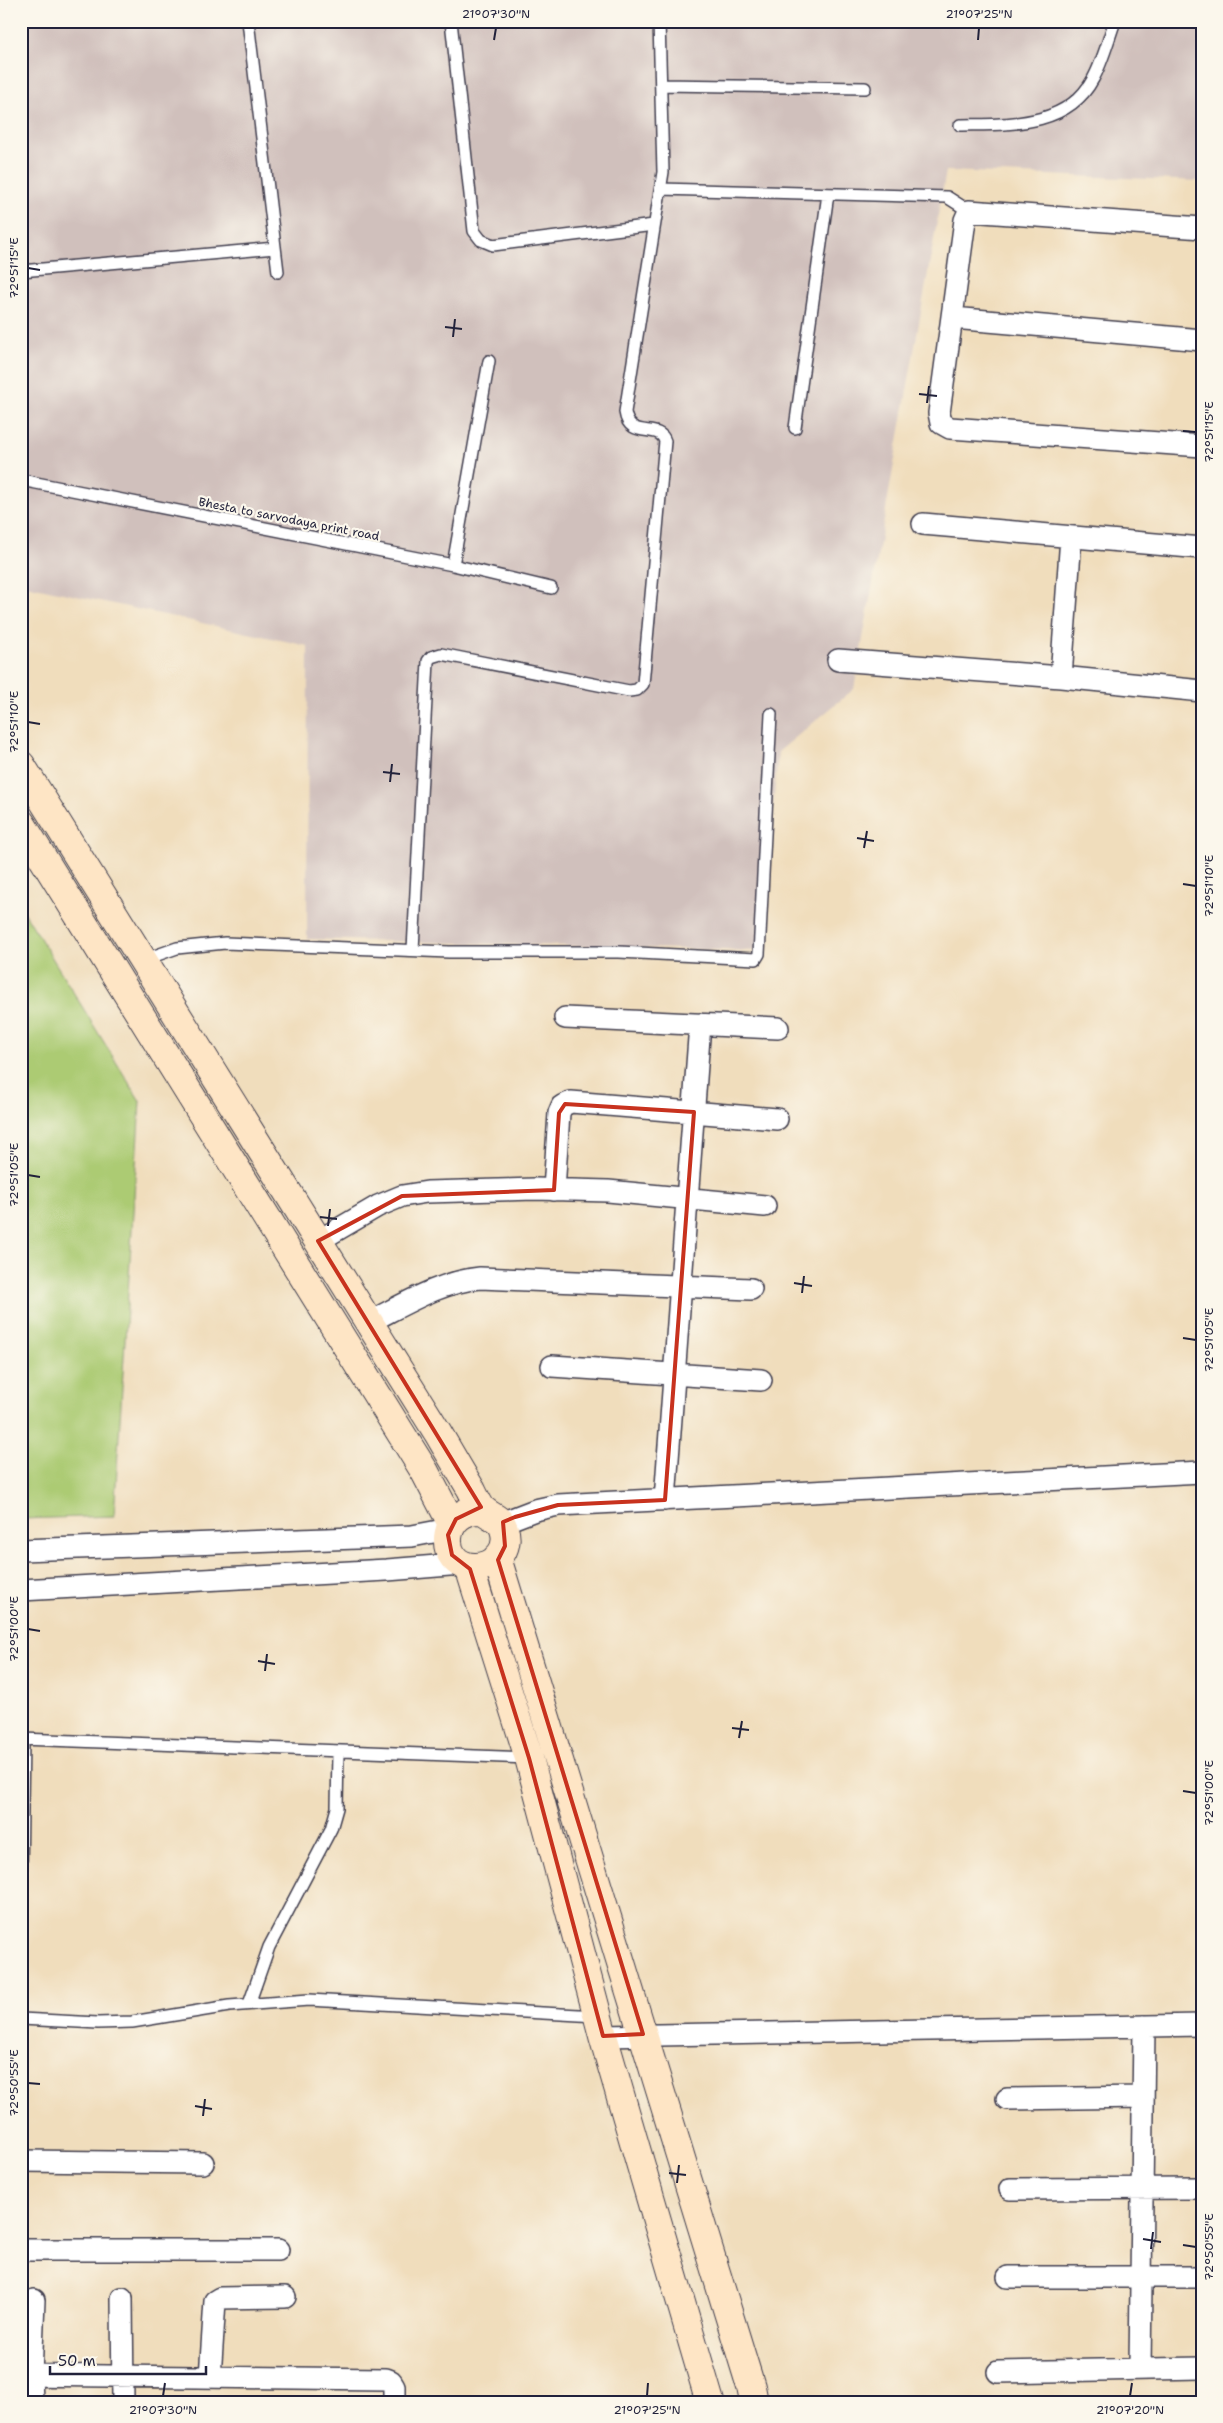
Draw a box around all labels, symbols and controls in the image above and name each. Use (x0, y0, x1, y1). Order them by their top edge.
text: 21°07'30"N (462, 6, 530, 22)
text: 21°07'25"N (945, 6, 1013, 22)
text: 72°51'15"E (6, 237, 22, 299)
text: 72°51'15"E (1201, 401, 1217, 463)
street label: Bhesta to sarvodaya print road (197, 494, 381, 544)
text: 72°51'10"E (6, 691, 22, 753)
text: 72°51'10"E (1201, 855, 1217, 917)
text: 72°51'05"E (6, 1143, 22, 1207)
text: 72°51'05"E (1201, 1308, 1217, 1372)
text: 72°51'00"E (6, 1596, 22, 1662)
text: 72°51'00"E (1201, 1760, 1217, 1826)
text: 72°50'55"E (6, 2049, 22, 2117)
text: 72°50'55"E (1201, 2213, 1217, 2281)
scale bar (50, 2343, 206, 2375)
text: 50 m (58, 2351, 96, 2371)
text: 21°07'30"N (129, 2402, 197, 2418)
text: 21°07'25"N (613, 2402, 681, 2418)
text: 21°07'20"N (1096, 2402, 1164, 2418)

